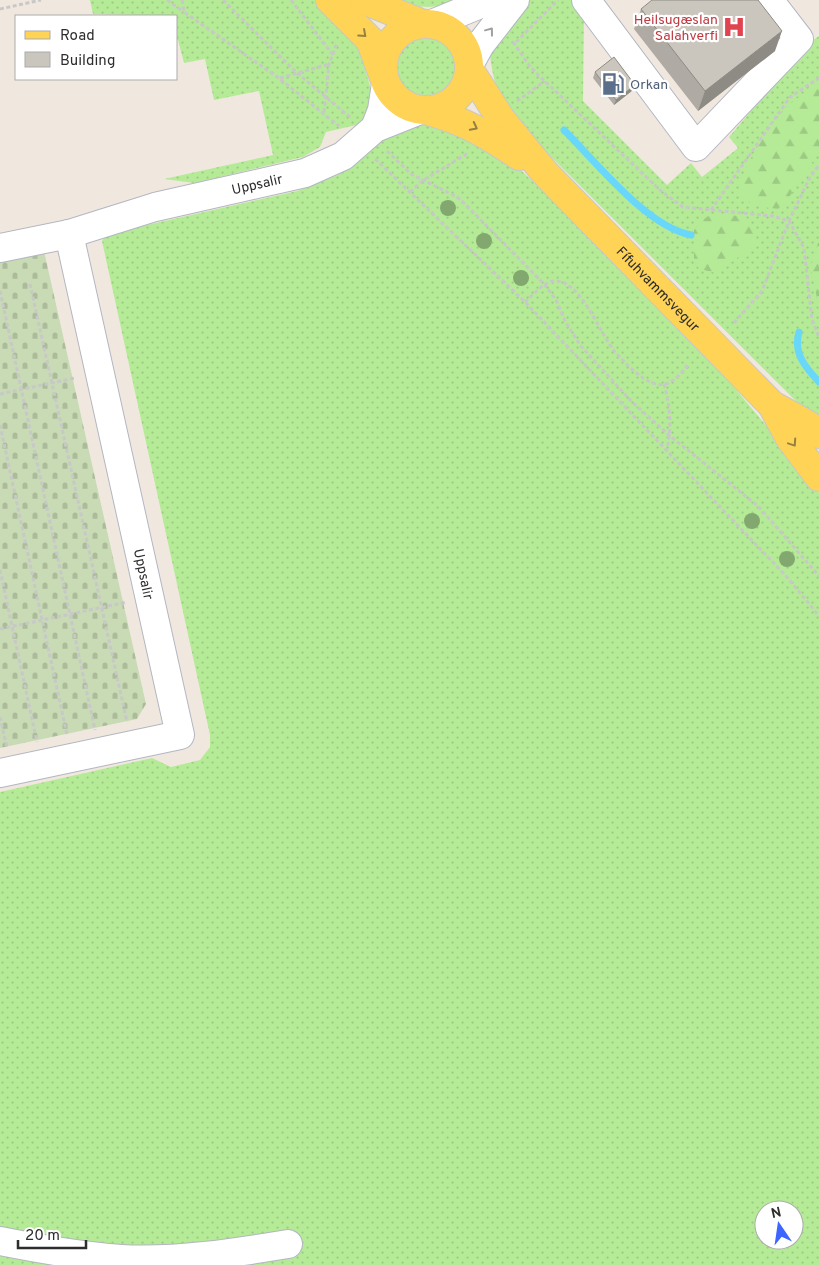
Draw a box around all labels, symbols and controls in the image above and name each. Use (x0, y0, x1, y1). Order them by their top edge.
place label: Heilsugæslan Salahverfi (634, 12, 718, 45)
hospital icon: Heilsugæslan Salahverfi (721, 14, 747, 40)
legend (15, 15, 178, 80)
text: Road (60, 27, 95, 46)
one-way arrow (484, 27, 493, 37)
one-way arrow (358, 28, 367, 37)
text: Building (60, 52, 115, 71)
fuel station icon: Orkan (600, 71, 626, 97)
place label: Orkan (630, 77, 668, 94)
one-way arrow (469, 121, 478, 131)
street label: Uppsalir (230, 171, 285, 199)
street label: Fífuhvammsvegur (612, 244, 703, 336)
one-way arrow (787, 437, 796, 446)
street label: Uppsalir (129, 547, 156, 602)
north arrow (754, 1200, 804, 1250)
text: N (770, 1204, 783, 1223)
scale bar (18, 1218, 85, 1250)
text: 20 m (25, 1227, 60, 1246)

